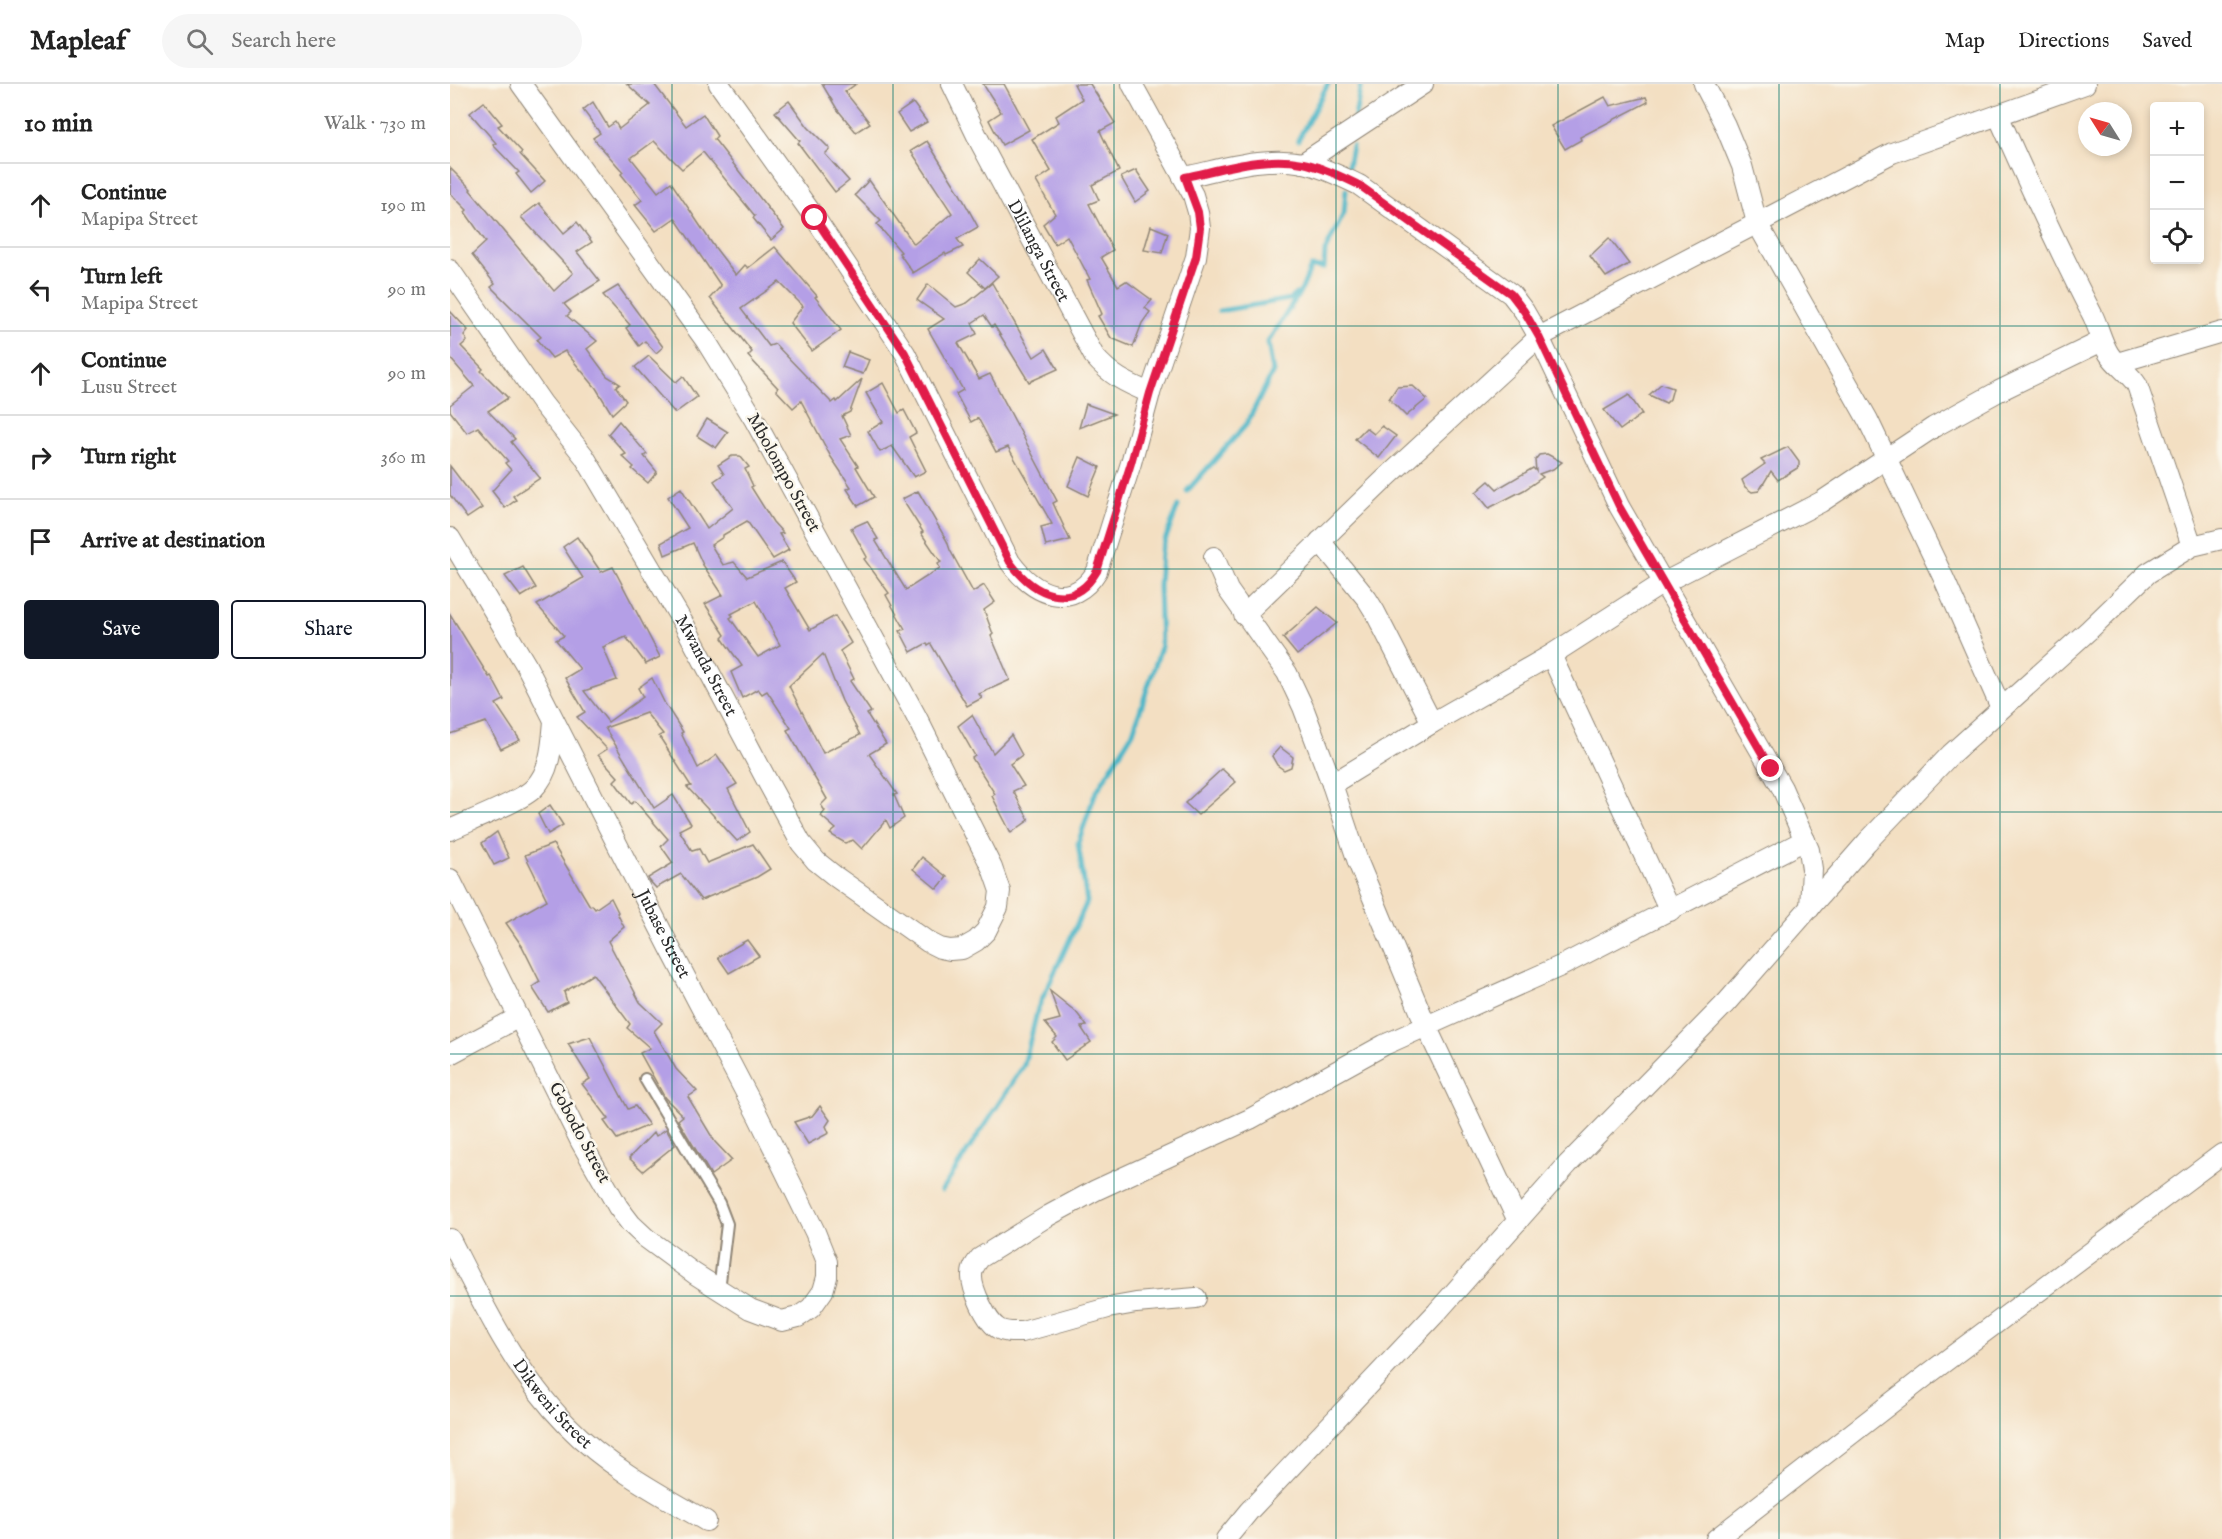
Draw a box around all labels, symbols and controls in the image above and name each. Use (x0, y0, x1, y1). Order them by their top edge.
search box (162, 14, 582, 68)
text: Mapleaf (30, 24, 126, 59)
icon: search (183, 25, 216, 58)
text: Search here (231, 27, 336, 55)
text: Map (1945, 28, 1985, 55)
text: Directions (2018, 28, 2109, 55)
text: Saved (2142, 28, 2192, 55)
north arrow (2078, 102, 2132, 156)
map controls (2150, 102, 2204, 264)
button: + (2150, 102, 2204, 156)
text: 10 min (24, 107, 93, 140)
text: Walk · 730 m (324, 111, 426, 136)
button: − (2150, 156, 2204, 210)
text: Continue (81, 179, 167, 207)
icon: ahead (24, 189, 57, 222)
text: 190 m (380, 193, 426, 218)
street label: Dlilanga Street (1001, 196, 1075, 306)
route start (801, 204, 827, 230)
text: Mapipa Street (81, 207, 198, 232)
button: locate (2150, 210, 2204, 264)
text: Turn left (81, 263, 163, 291)
icon: left (24, 273, 57, 306)
text: 90 m (388, 277, 426, 302)
text: Mapipa Street (81, 291, 198, 316)
text: Continue (81, 347, 167, 375)
icon: ahead (24, 357, 57, 390)
text: 90 m (388, 361, 426, 386)
text: Lusu Street (81, 375, 177, 400)
street label: Mbolompo Street (741, 409, 825, 537)
icon: right (24, 441, 57, 474)
text: Turn right (81, 443, 176, 471)
text: 360 m (380, 445, 426, 470)
icon: arrive (24, 525, 57, 558)
text: Arrive at destination (81, 527, 265, 555)
button: Save (24, 600, 219, 659)
button: Share (231, 600, 426, 659)
street label: Mwanda Street (670, 611, 742, 720)
route end (1757, 755, 1783, 781)
street label: Jubase Street (630, 884, 695, 982)
street label: Gobodo Street (543, 1078, 615, 1188)
street label: Dikweni Street (507, 1355, 597, 1454)

